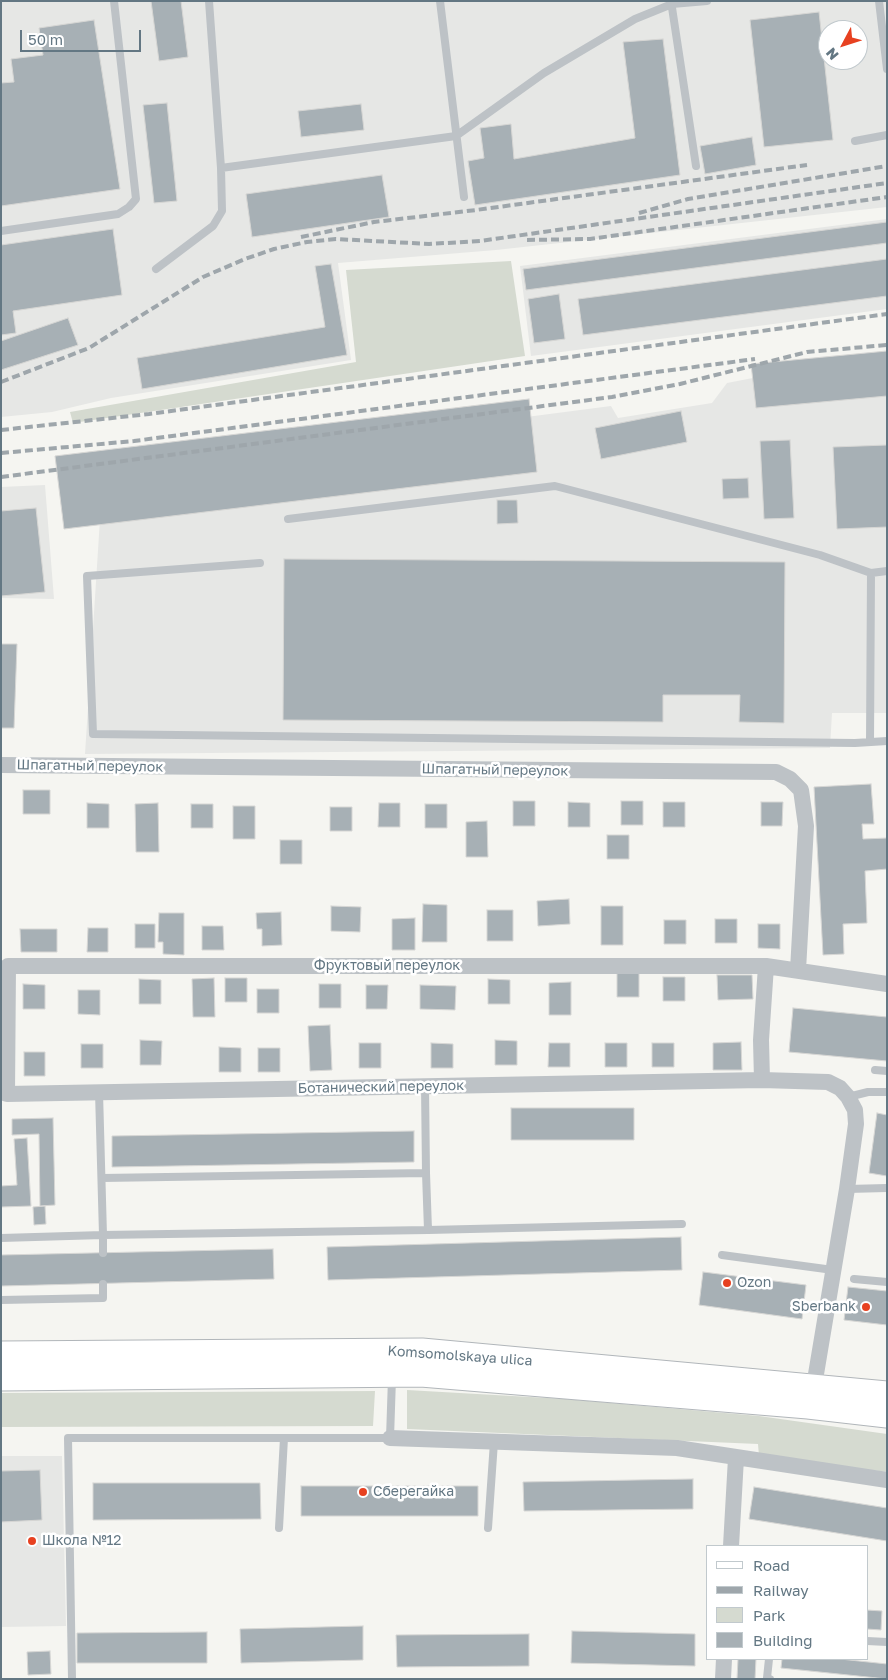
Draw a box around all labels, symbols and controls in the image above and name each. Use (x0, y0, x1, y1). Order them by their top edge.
scale bar (22, 20, 144, 52)
north arrow (818, 20, 868, 70)
text: 50 m (28, 30, 63, 48)
text: N (822, 45, 842, 64)
street label: Шпагатный переулок (17, 756, 163, 776)
street label: Шпагатный переулок (422, 760, 568, 780)
street label: Фруктовый переулок (314, 958, 460, 974)
street label: Ботанический переулок (298, 1077, 464, 1097)
place label: Ozon (737, 1275, 771, 1291)
marker: Ozon (721, 1277, 733, 1289)
place label: Sberbank (792, 1299, 856, 1315)
marker: Sberbank (860, 1301, 872, 1313)
street label: Komsomolskaya ulica (387, 1343, 533, 1369)
place label: Сберегайка (373, 1484, 454, 1500)
marker: Сберегайка (357, 1486, 369, 1498)
place label: Школа №12 (42, 1533, 121, 1549)
marker: Школа №12 (26, 1535, 38, 1547)
legend (706, 1545, 868, 1660)
text: Road (753, 1556, 790, 1574)
text: Railway (753, 1581, 809, 1599)
text: Park (753, 1606, 785, 1624)
text: Building (753, 1631, 813, 1649)

